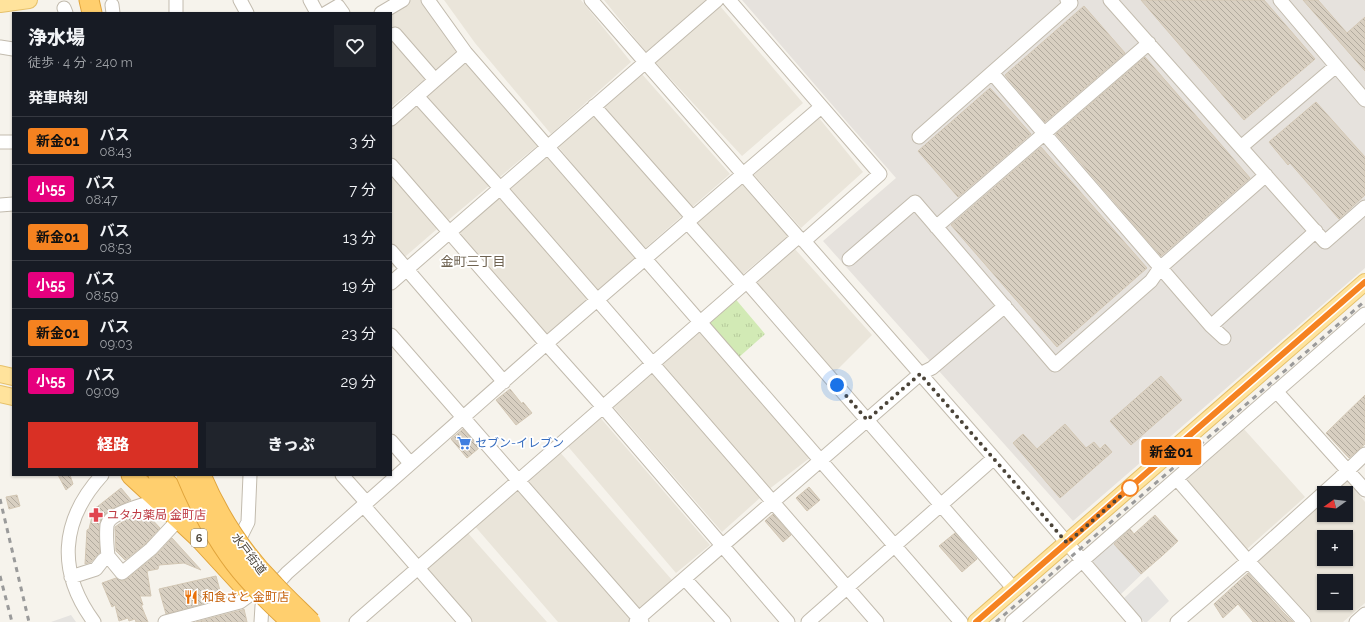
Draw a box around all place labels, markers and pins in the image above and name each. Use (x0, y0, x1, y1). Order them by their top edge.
supermarket icon: セブン-イレブン (456, 435, 472, 451)
place label: セブン-イレブン (475, 436, 564, 450)
unlabelled marker (1121, 479, 1139, 497)
pharmacy icon: ユタカ薬局 金町店 (88, 507, 104, 523)
place label: ユタカ薬局 金町店 (107, 508, 206, 522)
restaurant icon: 和食さと 金町店 (183, 589, 199, 605)
place label: 和食さと 金町店 (202, 590, 289, 604)

